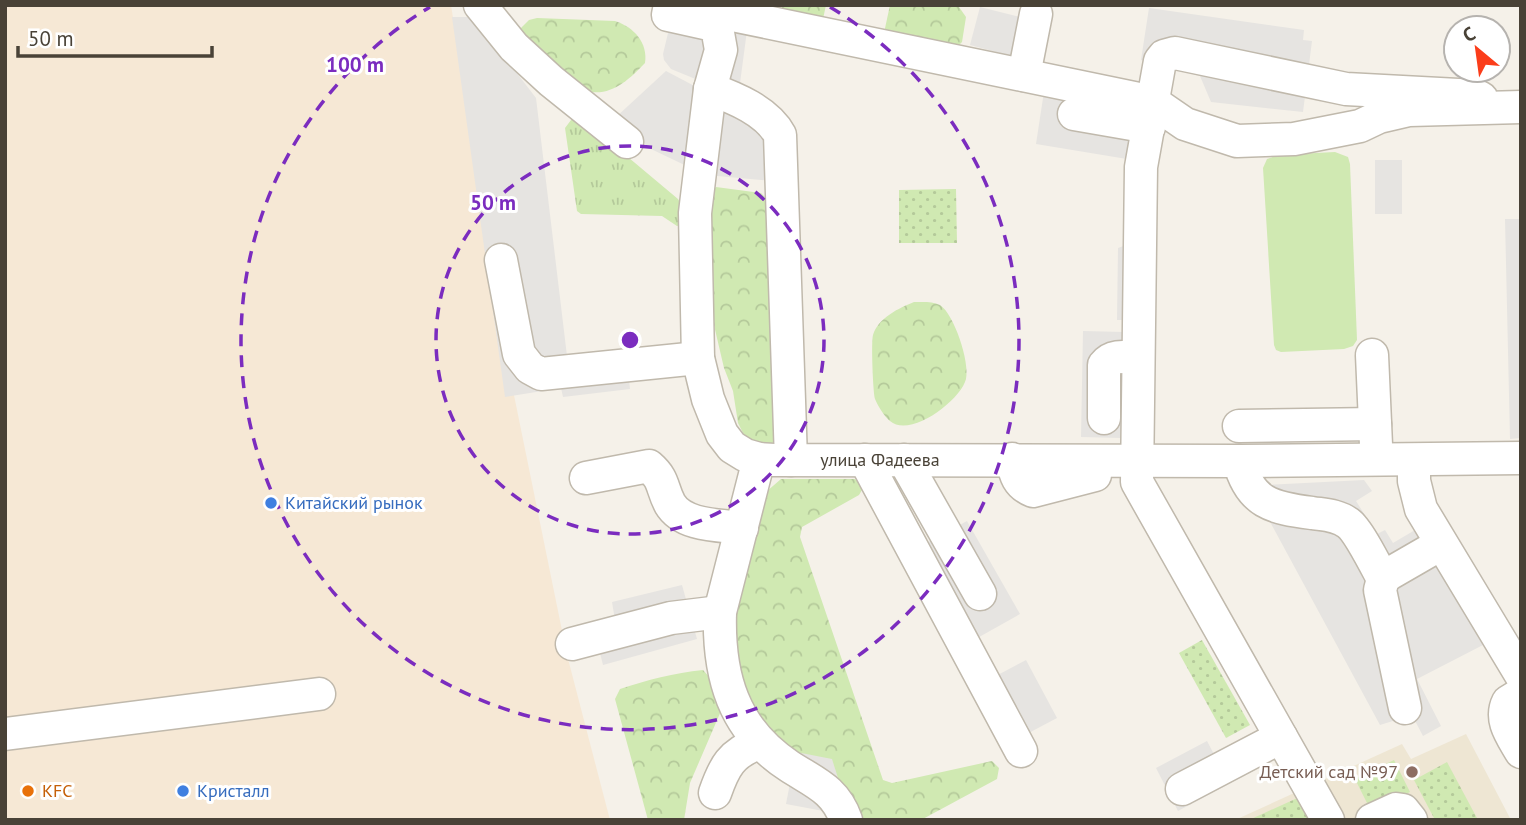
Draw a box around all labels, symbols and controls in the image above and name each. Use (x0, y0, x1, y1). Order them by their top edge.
scale bar (18, 14, 212, 58)
north arrow (1442, 14, 1512, 84)
text: С (1458, 21, 1480, 47)
text: 50 m (28, 25, 74, 52)
text: 100 m (326, 51, 384, 78)
text: 50 m (470, 189, 516, 216)
centre of rings (618, 328, 642, 352)
street label: улица Фадеева (820, 448, 940, 471)
place label: Китайский рынок (285, 491, 423, 514)
marker: Китайский рынок (263, 495, 279, 511)
place label: Детский сад №97 (1260, 760, 1398, 783)
marker: Детский сад №97 (1404, 764, 1420, 780)
place label: KFC (42, 779, 73, 802)
place label: Кристалл (197, 779, 270, 802)
marker: KFC (20, 783, 36, 799)
marker: Кристалл (175, 783, 191, 799)

